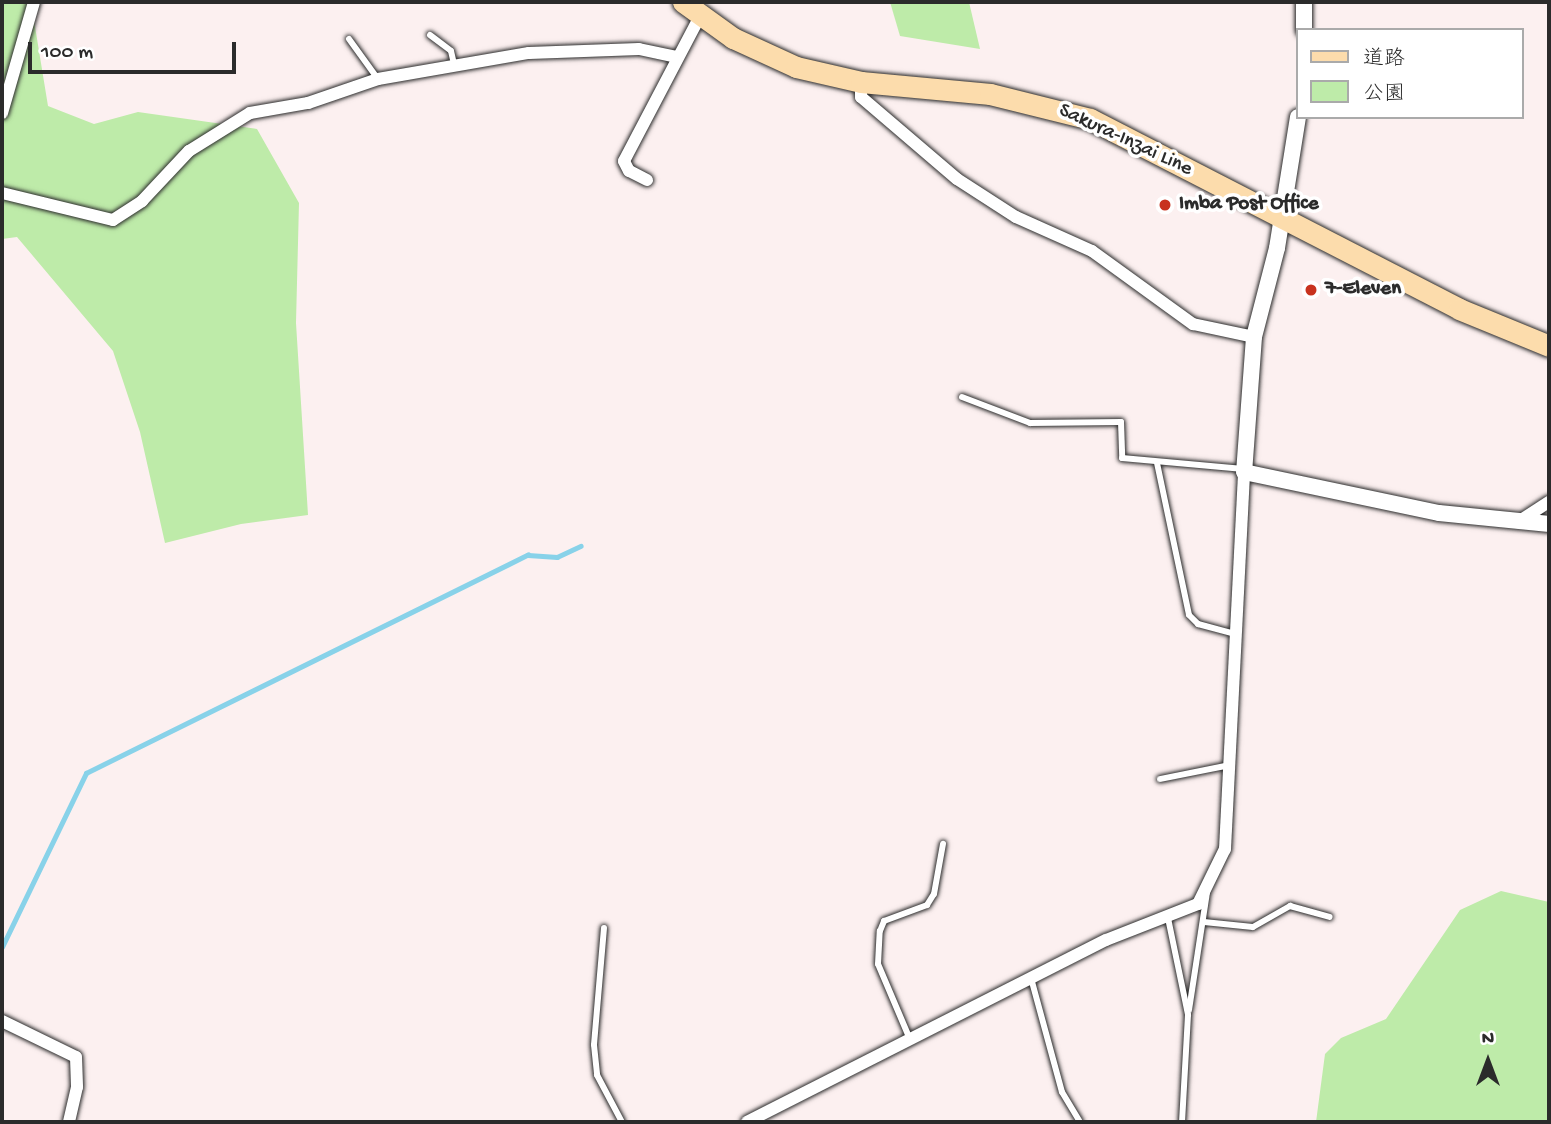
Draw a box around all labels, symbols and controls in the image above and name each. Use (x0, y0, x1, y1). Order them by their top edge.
scale bar (32, 28, 240, 72)
legend (1296, 28, 1523, 119)
text: 100 m (41, 41, 93, 66)
text: 道路 (1363, 48, 1405, 73)
text: 公園 (1363, 83, 1405, 108)
street label: Sakura-Inzai Line (1054, 99, 1196, 183)
place label: Imba Post Office (1179, 192, 1318, 218)
marker: Imba Post Office (1157, 197, 1173, 213)
place label: 7-Eleven (1325, 277, 1401, 303)
marker: 7-Eleven (1303, 282, 1319, 298)
north arrow (1453, 1026, 1523, 1096)
text: N (1482, 1028, 1494, 1051)

